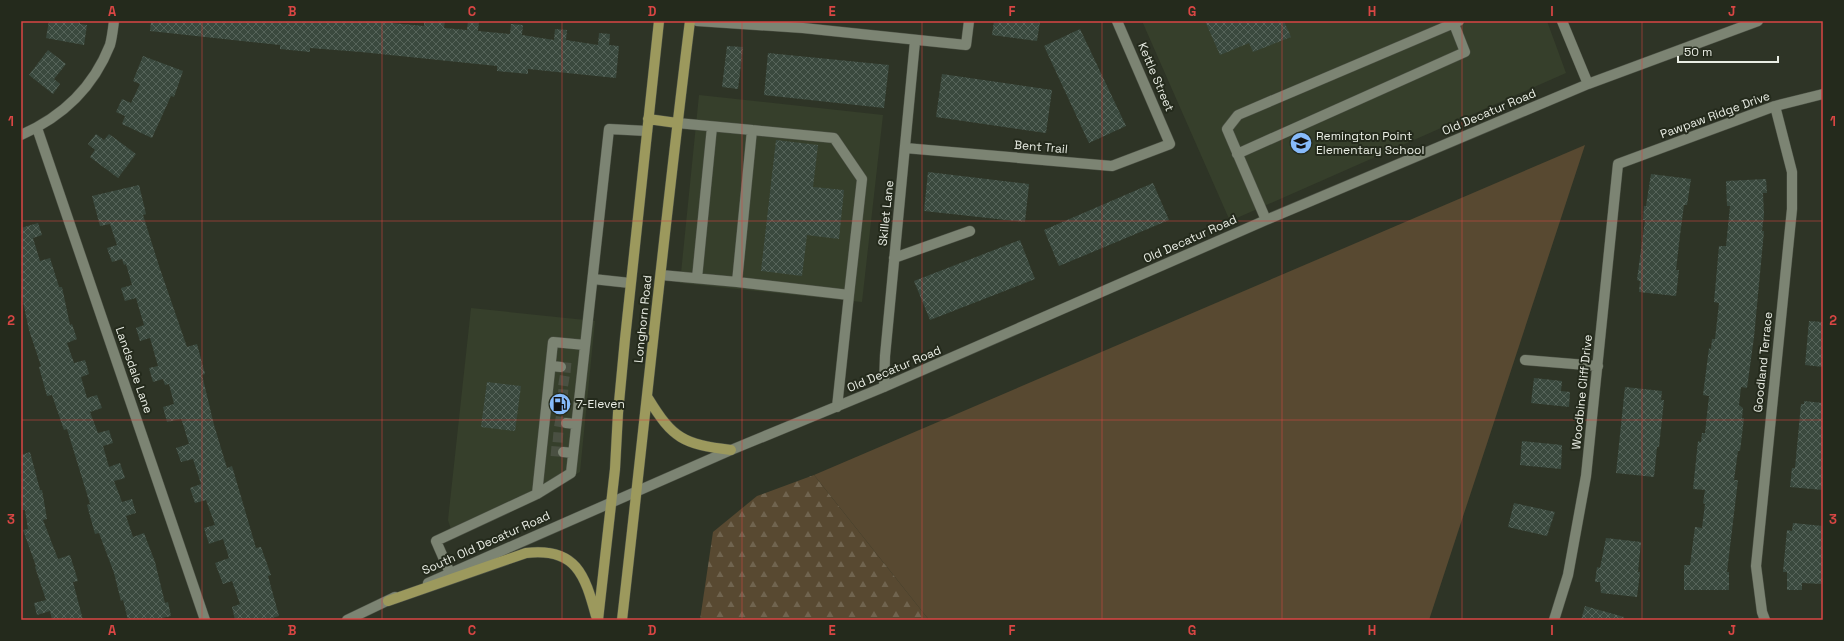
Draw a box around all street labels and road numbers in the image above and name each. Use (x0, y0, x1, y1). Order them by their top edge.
street label: Kettle Street (1134, 40, 1178, 114)
street label: Old Decatur Road (1440, 85, 1538, 139)
street label: Pawpaw Ridge Drive (1658, 88, 1772, 142)
street label: Bent Trail (1014, 137, 1068, 157)
street label: Skillet Lane (875, 179, 897, 247)
street label: Old Decatur Road (1141, 211, 1239, 267)
street label: Longhorn Road (630, 274, 656, 364)
street label: Goodland Terrace (1750, 311, 1776, 413)
street label: Landsdale Lane (112, 325, 156, 415)
street label: Woodbine Cliff Drive (1568, 334, 1596, 450)
street label: Old Decatur Road (845, 342, 943, 396)
street label: South Old Decatur Road (419, 508, 553, 578)

